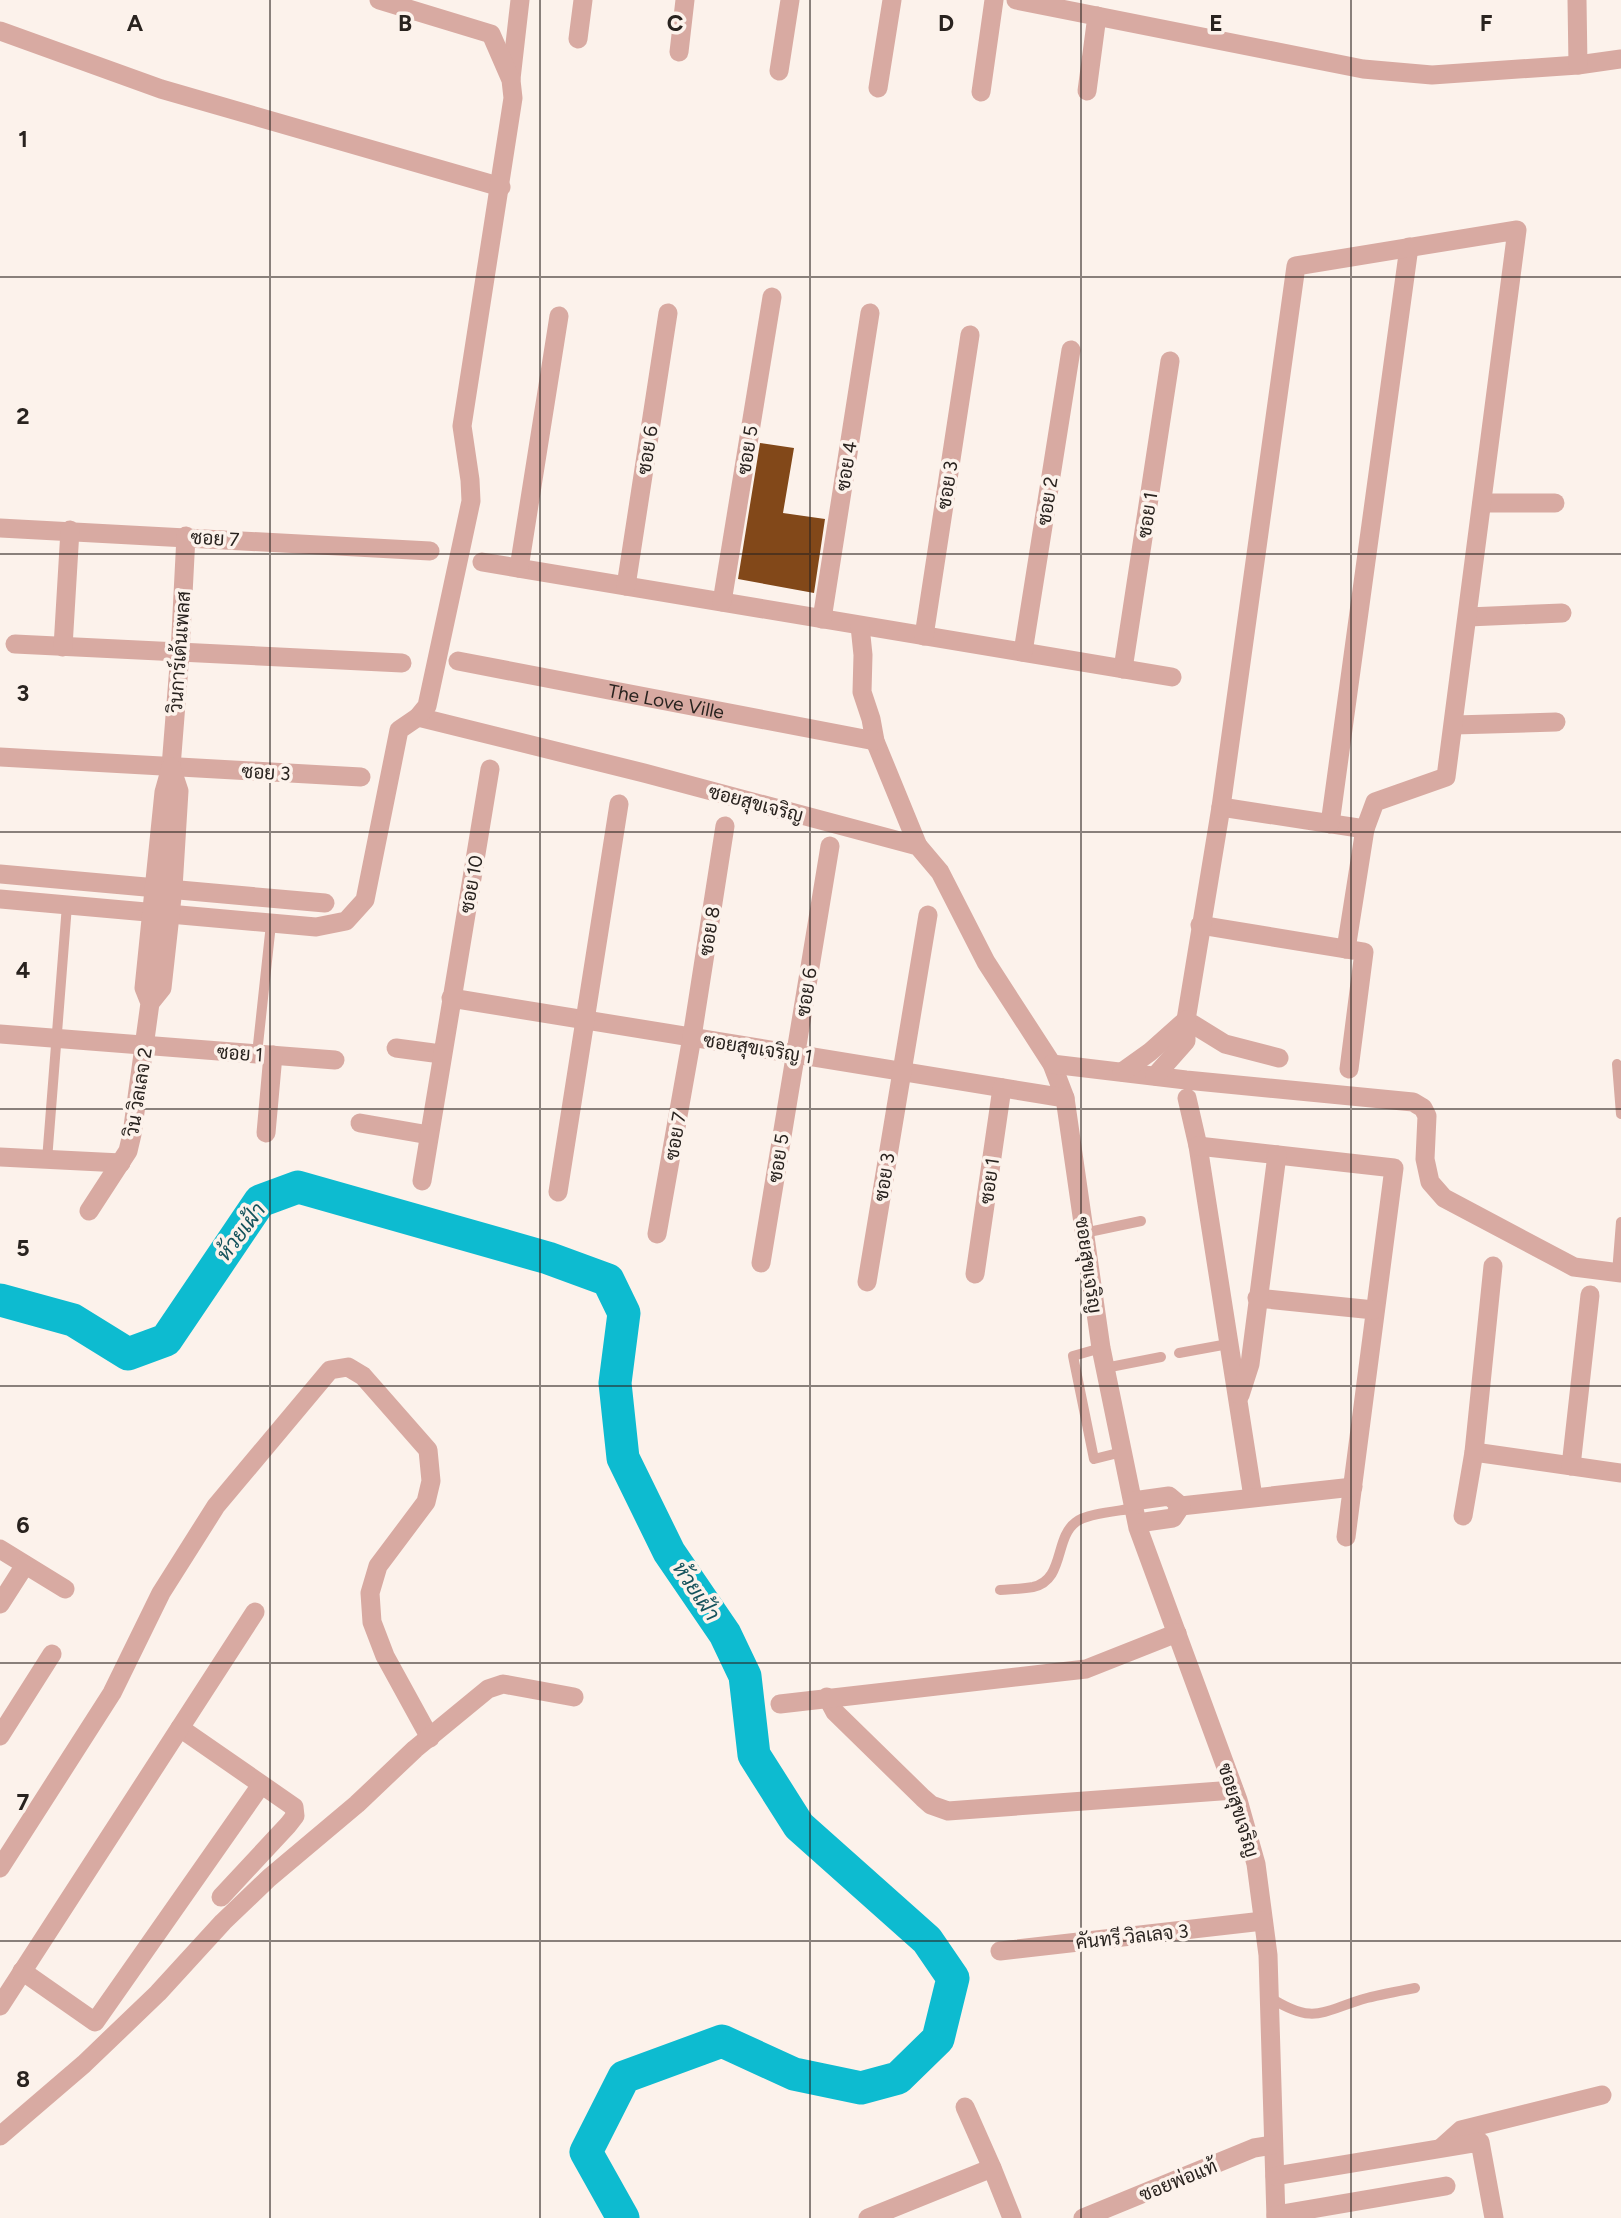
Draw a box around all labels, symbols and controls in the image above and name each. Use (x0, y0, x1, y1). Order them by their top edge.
text: A (127, 9, 144, 37)
text: B (398, 9, 412, 37)
text: C (667, 9, 684, 37)
text: D (938, 9, 954, 37)
text: E (1209, 9, 1223, 37)
text: F (1480, 9, 1493, 37)
text: 1 (18, 125, 28, 153)
text: 2 (16, 402, 30, 430)
street label: ซอย 6 (632, 424, 663, 476)
street label: ซอย 5 (732, 424, 763, 476)
street label: ซอย 4 (831, 439, 862, 493)
street label: ซอย 3 (932, 459, 963, 511)
street label: ซอย 2 (1032, 475, 1063, 527)
street label: ซอย 1 (1133, 490, 1162, 540)
street label: ซอย 7 (190, 526, 240, 551)
street label: วินการ์เด้นเพลส (163, 590, 195, 714)
text: 3 (17, 679, 29, 707)
street label: The Love Ville (606, 679, 726, 724)
street label: ซอย 3 (241, 760, 291, 785)
street label: ซอยสุขเจริญ (706, 780, 806, 828)
street label: ซอย 10 (455, 853, 488, 915)
street label: ซอย 8 (694, 905, 725, 958)
text: 4 (16, 956, 30, 984)
street label: ซอย 6 (791, 966, 822, 1018)
street label: ซอยสุขเจริญ 1 (702, 1029, 814, 1069)
street label: ซอย 1 (216, 1040, 264, 1067)
street label: วิน วิลเลจ 2 (120, 1046, 157, 1139)
street label: ซอย 7 (660, 1110, 691, 1162)
street label: ซอย 5 (763, 1132, 794, 1184)
street label: ซอย 3 (869, 1151, 900, 1203)
street label: ซอย 1 (975, 1157, 1004, 1206)
water label: ห้วยเฝ้า (210, 1197, 270, 1266)
street label: ซอยสุขเจริญ (1069, 1215, 1107, 1315)
text: 5 (16, 1234, 30, 1262)
text: 6 (16, 1511, 30, 1539)
water label: ห้วยเฝ้า (668, 1556, 726, 1625)
street label: ซอยสุขเจริญ (1212, 1760, 1264, 1860)
text: 7 (17, 1788, 30, 1816)
street label: คันทรี วิลเลจ 3 (1074, 1918, 1190, 1954)
text: 8 (16, 2065, 30, 2093)
street label: ซอยพ่อแท้ (1136, 2154, 1221, 2206)

